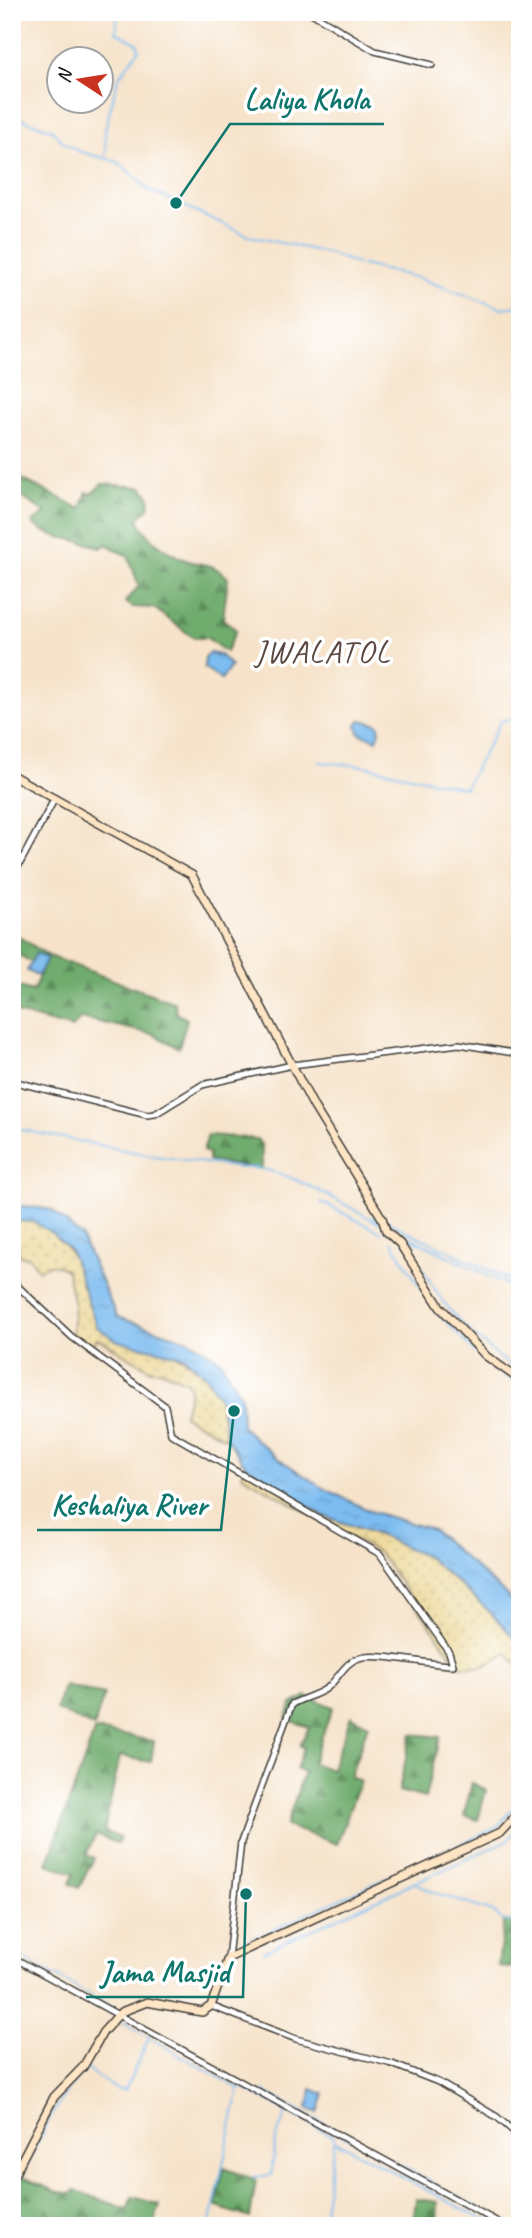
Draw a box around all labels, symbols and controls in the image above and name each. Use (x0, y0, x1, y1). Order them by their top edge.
north arrow (46, 46, 116, 116)
text: N (51, 65, 78, 85)
callout: Laliya Khola (230, 73, 384, 124)
text: Laliya Khola (244, 80, 372, 119)
district label: JWALATOL (253, 631, 391, 672)
callout: Keshaliya River (37, 1479, 221, 1530)
text: Keshaliya River (51, 1486, 210, 1524)
callout: Jama Masjid (86, 1946, 243, 1997)
text: Jama Masjid (99, 1953, 234, 1991)

